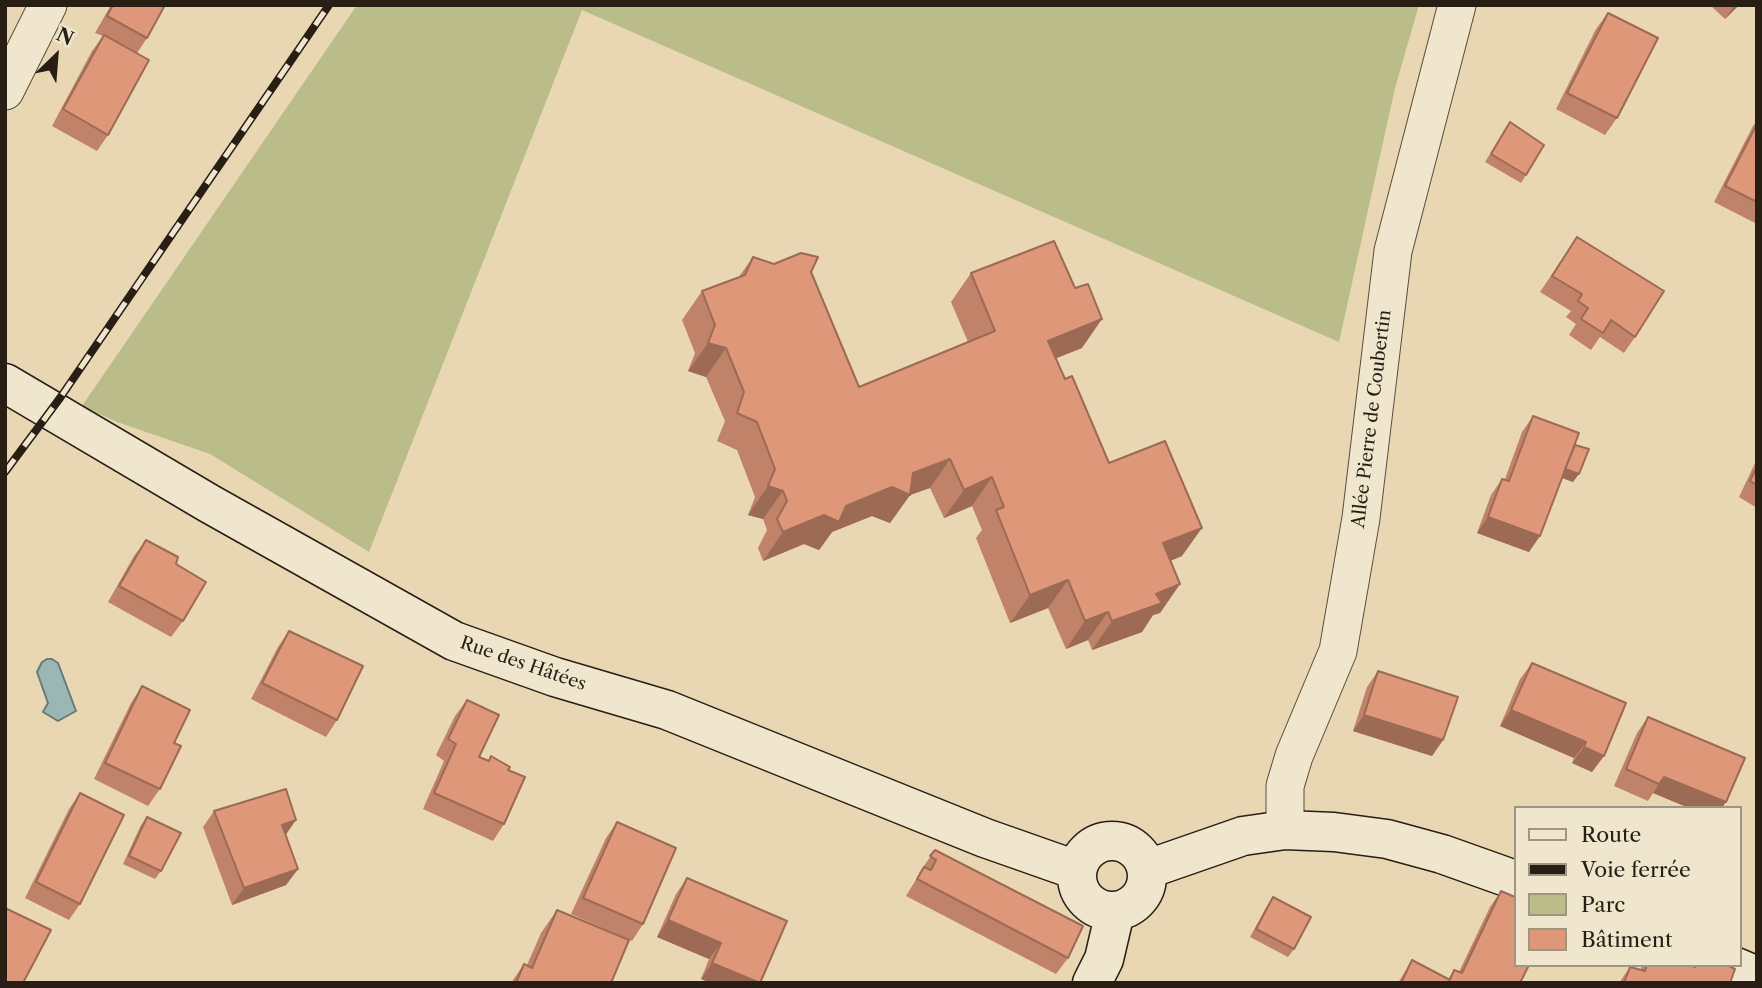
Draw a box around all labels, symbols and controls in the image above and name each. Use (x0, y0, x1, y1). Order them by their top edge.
north arrow (21, 21, 91, 91)
text: N (53, 23, 77, 50)
street label: Allée Pierre de Coubertin (1348, 309, 1396, 529)
street label: Rue des Hâtées (457, 632, 589, 696)
legend (1514, 806, 1741, 967)
text: Route (1581, 822, 1641, 847)
text: Voie ferrée (1581, 857, 1691, 882)
text: Parc (1581, 892, 1625, 917)
text: Bâtiment (1581, 927, 1672, 952)

